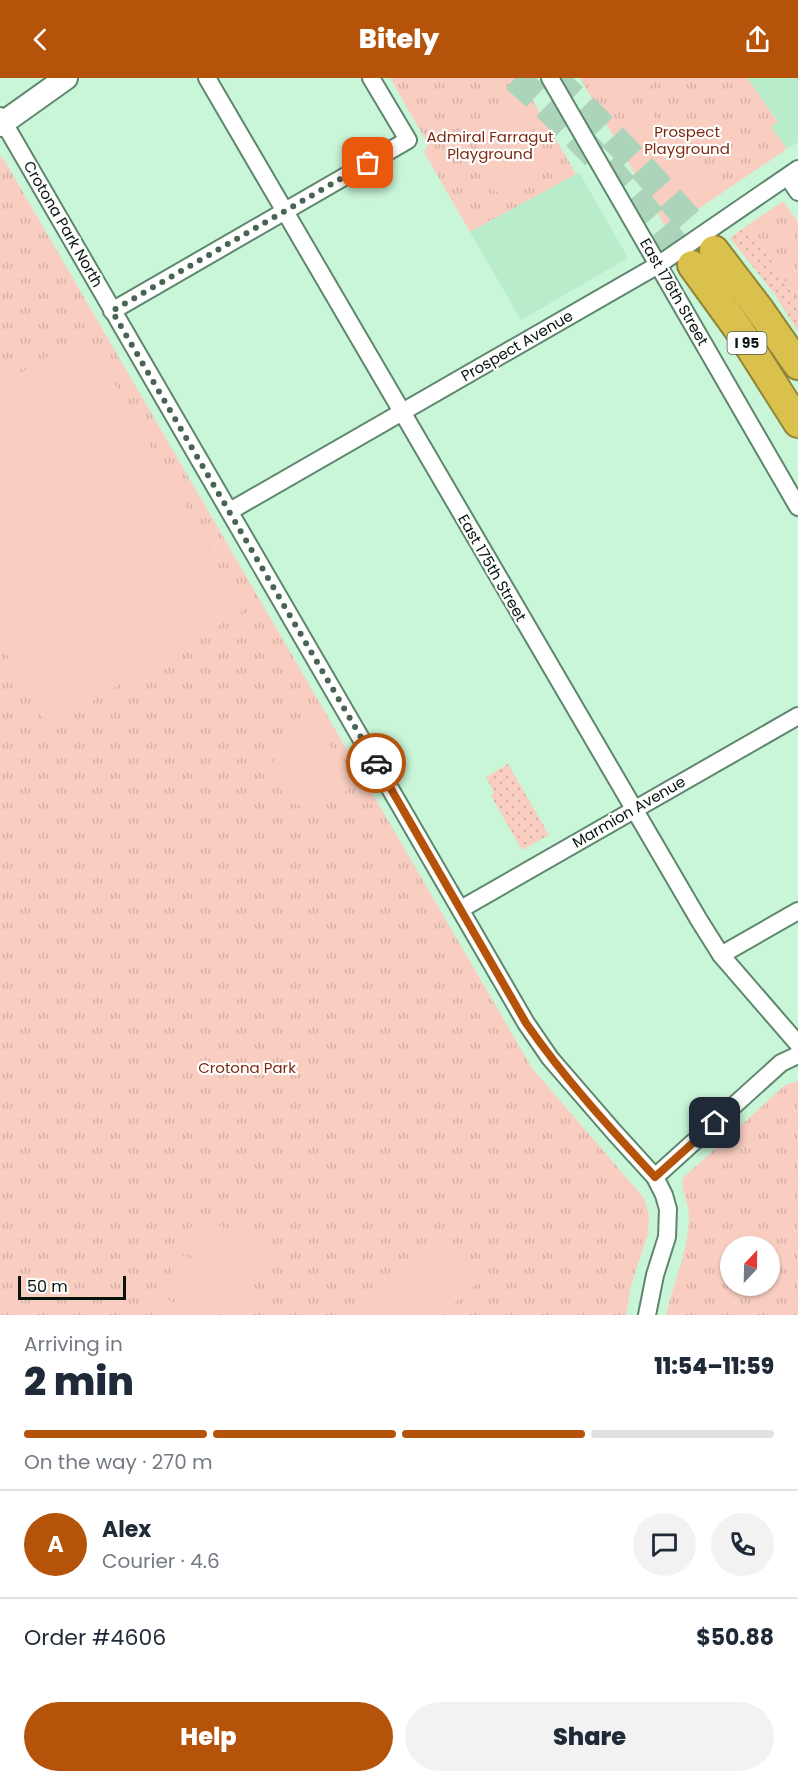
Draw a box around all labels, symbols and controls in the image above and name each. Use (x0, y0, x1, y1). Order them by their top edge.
text: Bitely (359, 20, 439, 57)
icon: back (24, 23, 57, 56)
icon: share (741, 23, 774, 56)
park label: Prospect Playground (644, 121, 730, 159)
park label: Admiral Farragut Playground (426, 126, 554, 164)
pin (342, 137, 393, 188)
icon: bag (351, 146, 384, 179)
street label: Crotona Park North (19, 157, 108, 291)
street label: East 176th Street (635, 234, 714, 349)
street label: Prospect Avenue (457, 305, 577, 386)
road number: I 95 (728, 332, 766, 354)
street label: East 175th Street (453, 510, 532, 625)
courier (346, 733, 406, 793)
icon: car (360, 747, 393, 780)
street label: Marmion Avenue (568, 771, 689, 852)
park label: Crotona Park (198, 1057, 296, 1078)
pin (689, 1097, 740, 1148)
icon: home (698, 1106, 731, 1139)
north arrow (720, 1236, 780, 1296)
map controls (720, 1236, 780, 1296)
scale bar (18, 1273, 126, 1300)
text: 50 m (27, 1275, 68, 1298)
text: Arriving in (24, 1330, 123, 1358)
text: 11:54–11:59 (654, 1351, 774, 1382)
text: 2 min (24, 1354, 134, 1409)
text: On the way · 270 m (24, 1448, 213, 1476)
button: chat (633, 1513, 696, 1576)
button: phone (711, 1513, 774, 1576)
text: Alex (102, 1514, 151, 1545)
text: A (47, 1529, 64, 1560)
text: Courier · 4.6 (102, 1547, 220, 1575)
text: Order #4606 (24, 1622, 166, 1653)
text: $50.88 (696, 1622, 774, 1653)
button: Help (24, 1702, 393, 1771)
button: Share (405, 1702, 774, 1771)

